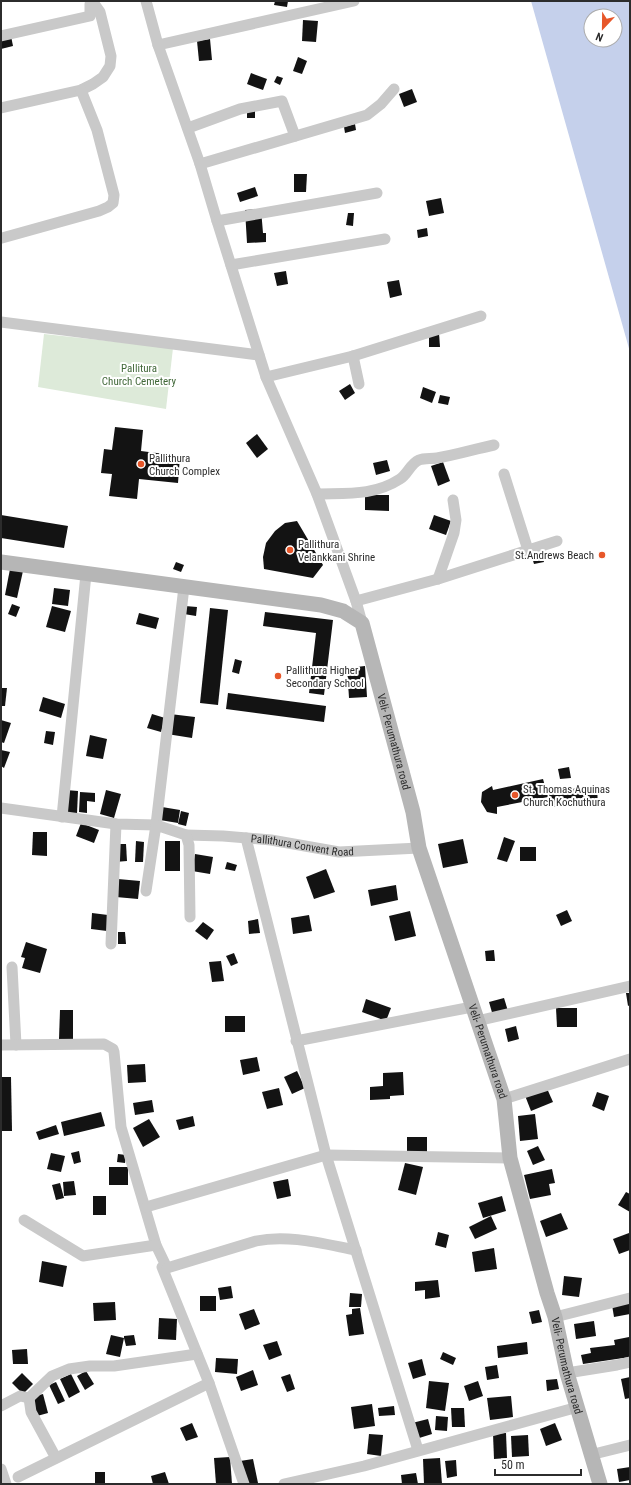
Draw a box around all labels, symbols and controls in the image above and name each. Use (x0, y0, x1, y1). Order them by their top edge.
north arrow (583, 8, 623, 48)
text: N (594, 29, 605, 44)
park label: Pallitura Church Cemetery (102, 362, 177, 388)
place label: Pallithura Church Complex (149, 452, 220, 478)
marker: Pallithura Church Complex (136, 459, 146, 469)
place label: Pallithura Velankkani Shrine (298, 538, 375, 564)
marker: Pallithura Velankkani Shrine (285, 545, 295, 555)
place label: St.Andrews Beach (515, 549, 594, 562)
marker: St.Andrews Beach (597, 550, 607, 560)
place label: Pallithura Higher Secondary School (286, 664, 364, 690)
marker: Pallithura Higher Secondary School (273, 671, 283, 681)
street label: Veli- Perumathura road (374, 692, 413, 791)
place label: St. Thomas Aquinas Church Kochuthura (523, 783, 610, 809)
marker: St. Thomas Aquinas Church Kochuthura (510, 790, 520, 800)
street label: Pallithura Convent Road (250, 832, 354, 859)
street label: Veli- Perumathura road (465, 1002, 509, 1101)
street label: Veli- Perumathura road (548, 1316, 585, 1416)
scale bar (495, 1451, 581, 1477)
text: 50 m (501, 1458, 525, 1472)

